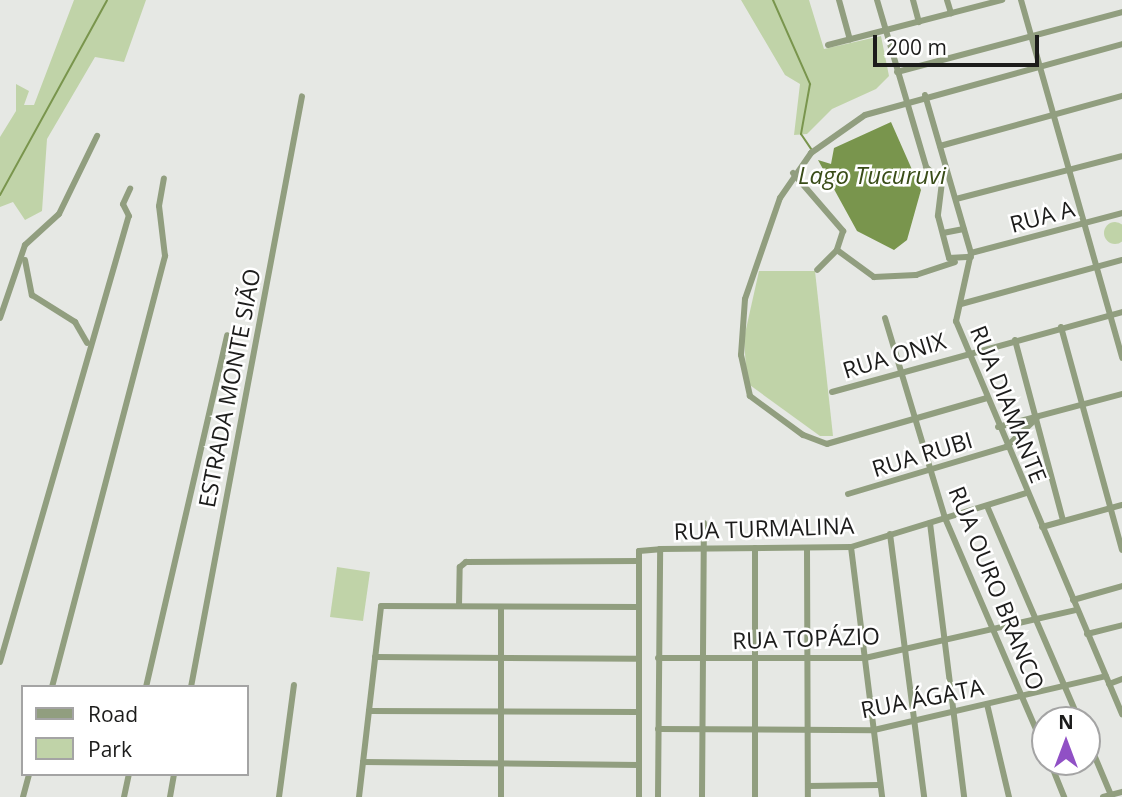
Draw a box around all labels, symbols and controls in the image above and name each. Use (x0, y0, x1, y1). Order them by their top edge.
scale bar (877, 21, 1043, 65)
text: 200 m (886, 33, 947, 61)
water label: Lago Tucuruvi (798, 161, 946, 189)
street label: RUA A (1007, 194, 1077, 238)
street label: ESTRADA MONTE SIÃO (192, 266, 266, 510)
street label: RUA DIAMANTE (965, 321, 1053, 487)
street label: RUA ONIX (839, 326, 949, 384)
street label: RUA RUBI (868, 426, 976, 482)
street label: RUA OURO BRANCO (943, 482, 1051, 694)
street label: RUA TURMALINA (673, 511, 855, 545)
street label: RUA TOPÁZIO (732, 622, 880, 654)
street label: RUA ÁGATA (858, 673, 986, 723)
legend (21, 685, 248, 776)
text: Road (88, 700, 138, 728)
north arrow (1031, 706, 1101, 776)
text: N (1058, 709, 1074, 735)
text: Park (88, 735, 132, 763)

